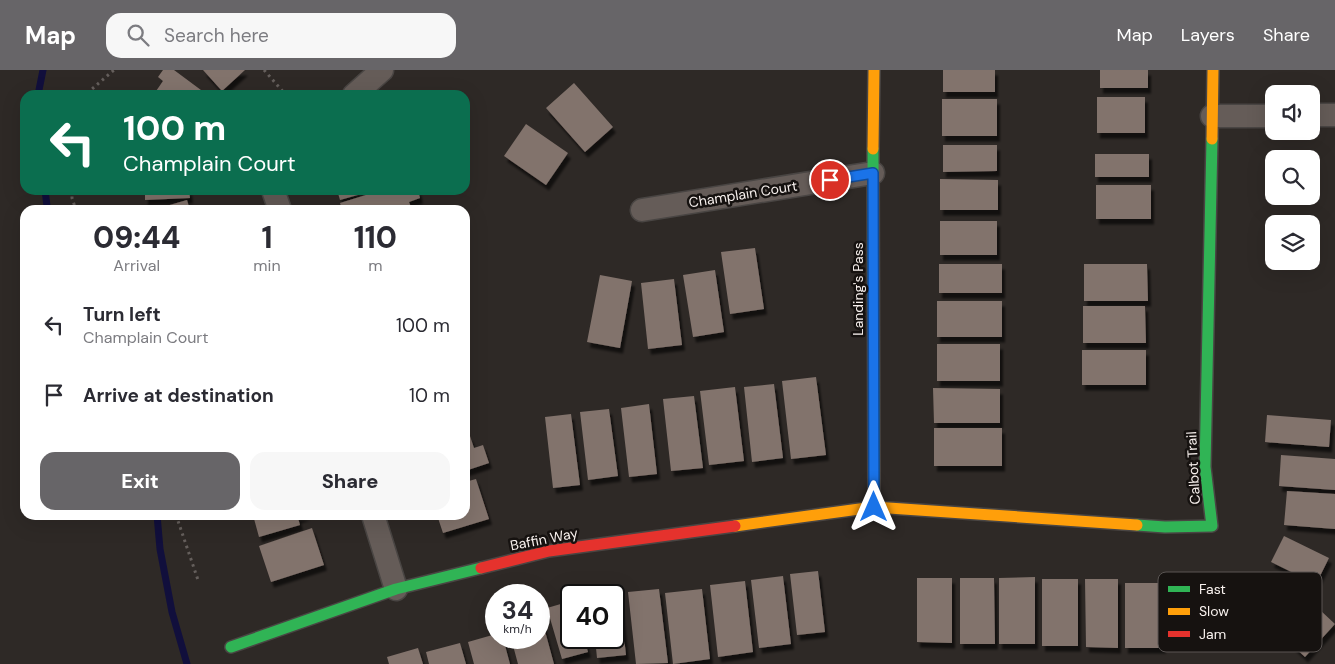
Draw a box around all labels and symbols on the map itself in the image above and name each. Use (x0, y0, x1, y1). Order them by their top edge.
pin (809, 159, 851, 201)
street label: Champlain Court (687, 177, 799, 211)
street label: Landing's Pass (849, 242, 867, 336)
street label: Calbot Trail (1182, 431, 1204, 505)
position arrow (847, 480, 899, 532)
street label: Baffin Way (509, 524, 580, 554)
legend (1158, 572, 1322, 652)
text: Fast (1199, 580, 1226, 598)
speed limit sign: 40 (560, 584, 625, 649)
text: Slow (1199, 602, 1229, 620)
text: Jam (1199, 625, 1226, 643)

